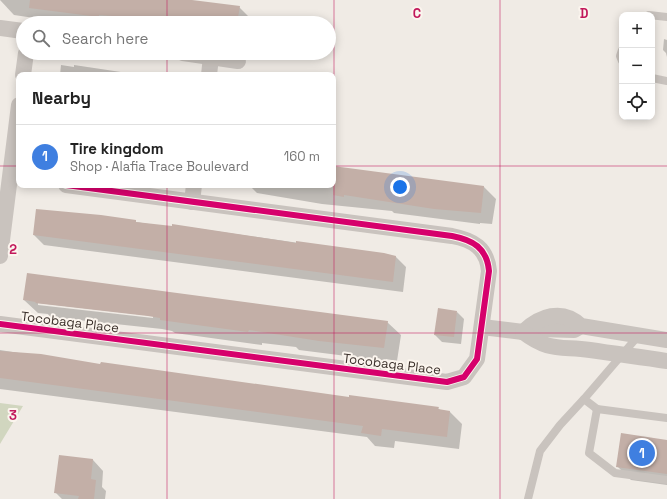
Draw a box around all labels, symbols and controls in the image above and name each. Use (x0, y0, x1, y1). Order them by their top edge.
text: C (413, 5, 421, 22)
text: D (580, 5, 589, 22)
map controls (619, 12, 655, 120)
button: + (619, 12, 655, 48)
search box (16, 16, 336, 60)
icon: search (30, 27, 52, 49)
text: Search here (62, 29, 148, 48)
button: − (619, 48, 655, 84)
button: locate (619, 84, 655, 120)
text: Nearby (32, 87, 91, 109)
text: Tire kingdom (70, 139, 164, 158)
text: 1 (42, 148, 48, 165)
text: 160 m (284, 148, 320, 165)
text: Shop · Alafia Trace Boulevard (70, 158, 249, 175)
your location (390, 177, 410, 197)
text: 2 (9, 241, 17, 258)
street label: Tocobaga Place (20, 308, 120, 336)
street label: Tocobaga Place (342, 350, 442, 378)
text: 3 (9, 407, 17, 424)
pin: 1 (629, 438, 655, 468)

